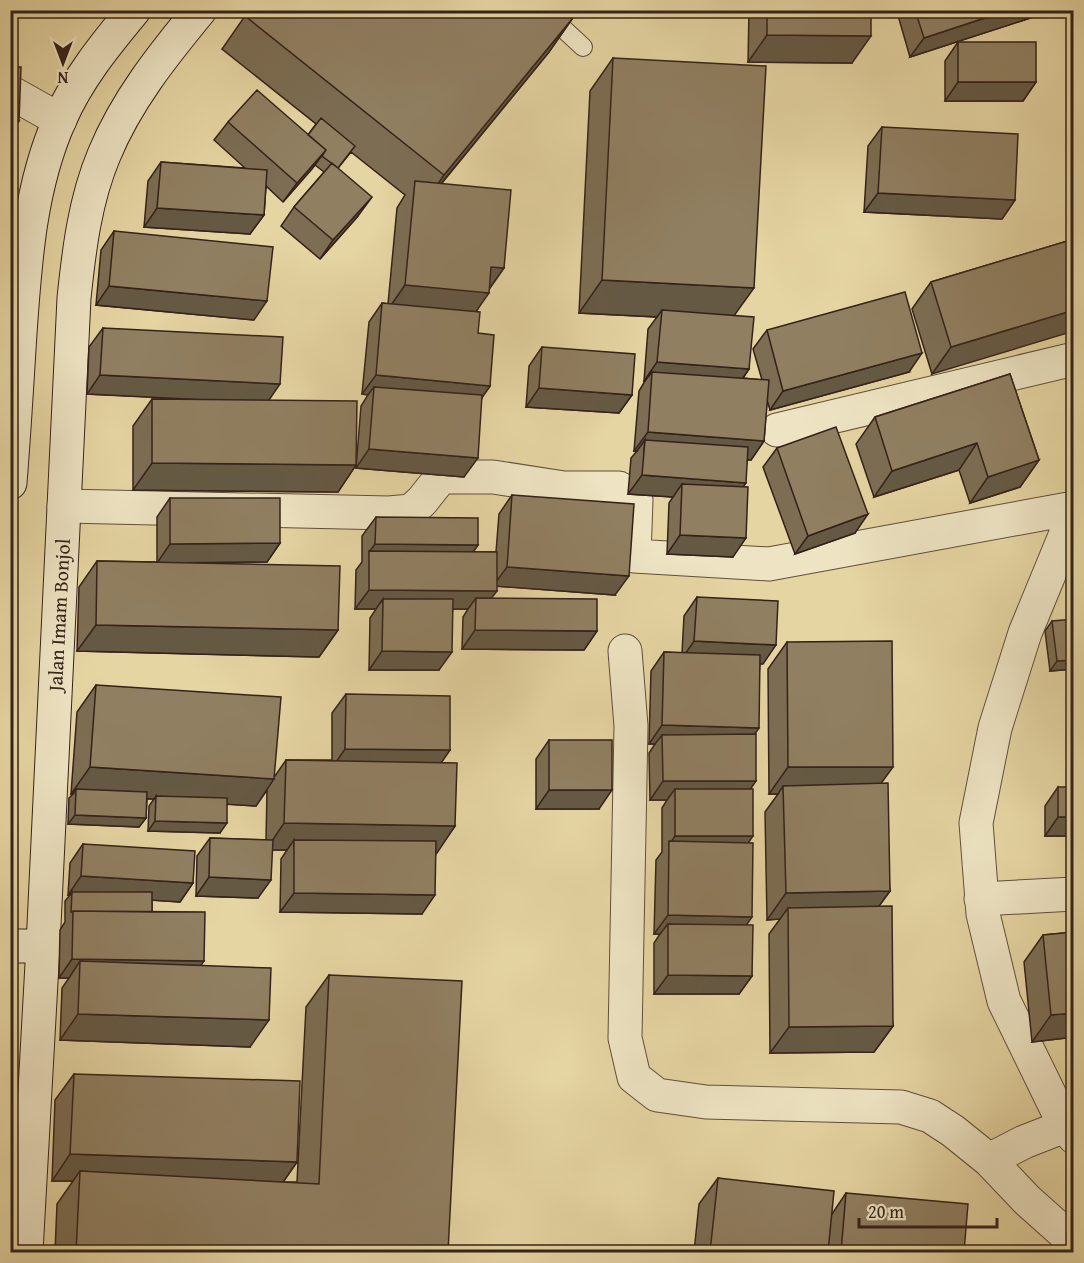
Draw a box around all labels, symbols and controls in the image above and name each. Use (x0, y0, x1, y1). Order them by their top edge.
north arrow (33, 33, 93, 93)
text: N (57, 66, 68, 90)
street label: Jalan Imam Bonjol (40, 537, 77, 695)
scale bar (859, 1191, 997, 1229)
text: 20 m (868, 1198, 904, 1225)

